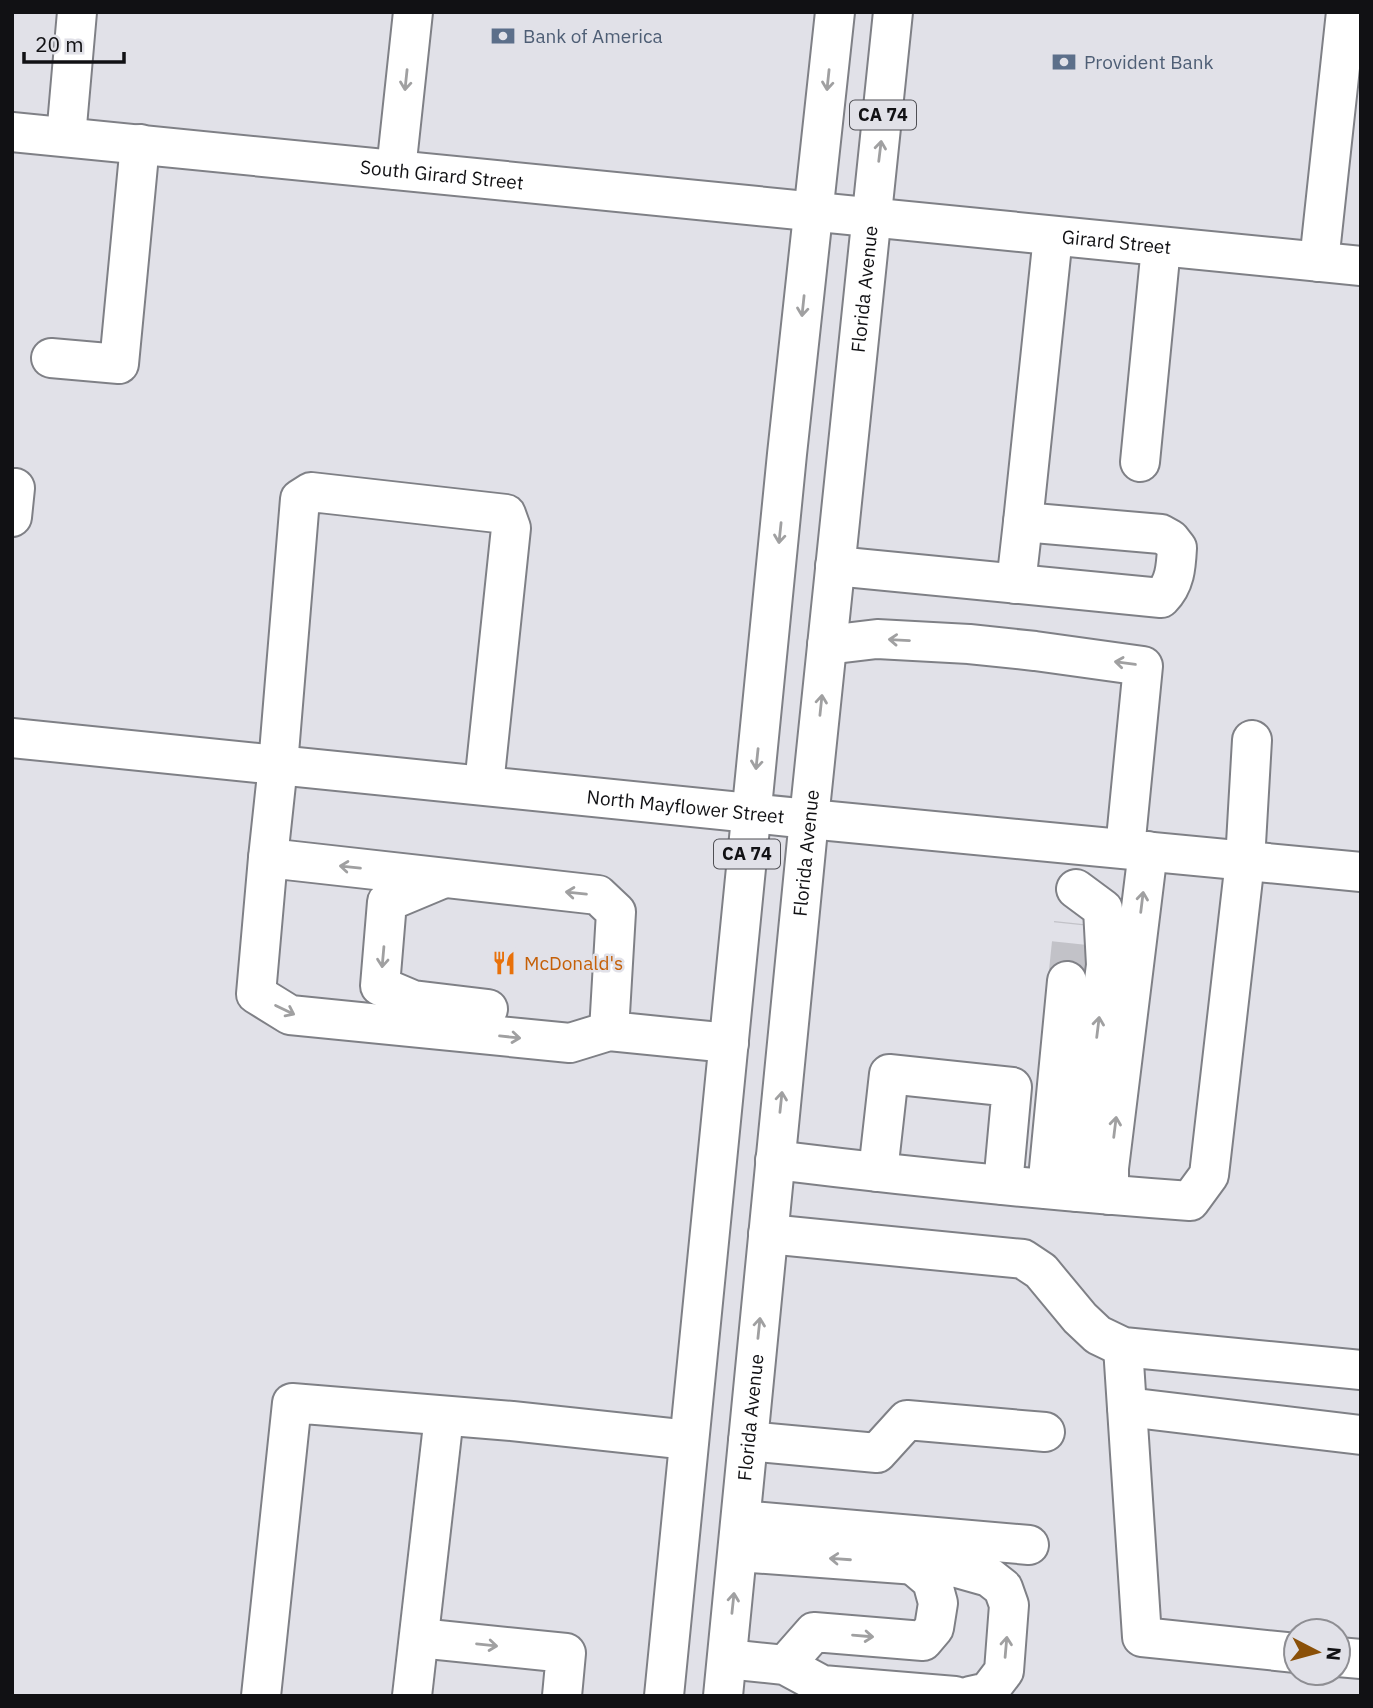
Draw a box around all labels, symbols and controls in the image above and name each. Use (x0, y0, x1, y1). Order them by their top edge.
scale bar (24, 21, 124, 65)
bank icon: Bank of America (489, 22, 517, 50)
place label: Bank of America (523, 24, 663, 48)
text: 20 m (35, 30, 84, 58)
bank icon: Provident Bank (1050, 48, 1078, 76)
place label: Provident Bank (1084, 50, 1214, 74)
one-way arrow (399, 68, 412, 91)
one-way arrow (821, 68, 834, 91)
road number: CA 74 (850, 100, 916, 130)
one-way arrow (873, 140, 886, 162)
street label: South Girard Street (359, 155, 525, 195)
street label: Florida Avenue (846, 224, 883, 354)
street label: Girard Street (1061, 224, 1172, 259)
one-way arrow (797, 295, 810, 317)
one-way arrow (773, 521, 786, 543)
one-way arrow (887, 634, 910, 647)
one-way arrow (1114, 656, 1137, 669)
one-way arrow (814, 694, 827, 717)
one-way arrow (750, 747, 763, 770)
street label: North Mayflower Street (586, 784, 786, 828)
street label: Florida Avenue (788, 788, 824, 918)
road number: CA 74 (714, 840, 780, 868)
one-way arrow (339, 861, 362, 874)
one-way arrow (565, 886, 588, 899)
one-way arrow (1136, 891, 1149, 913)
one-way arrow (376, 946, 389, 968)
restaurant icon: McDonald's (490, 949, 518, 977)
place label: McDonald's (524, 951, 623, 975)
one-way arrow (274, 1004, 294, 1018)
one-way arrow (1092, 1016, 1105, 1039)
one-way arrow (498, 1031, 520, 1044)
one-way arrow (775, 1091, 788, 1114)
one-way arrow (1108, 1116, 1121, 1139)
one-way arrow (753, 1317, 766, 1340)
street label: Florida Avenue (732, 1353, 768, 1482)
one-way arrow (830, 1552, 852, 1565)
one-way arrow (726, 1593, 739, 1615)
north arrow (1282, 1617, 1352, 1687)
one-way arrow (851, 1630, 874, 1643)
one-way arrow (1000, 1636, 1013, 1658)
one-way arrow (475, 1639, 498, 1652)
text: N (1321, 1646, 1347, 1662)

